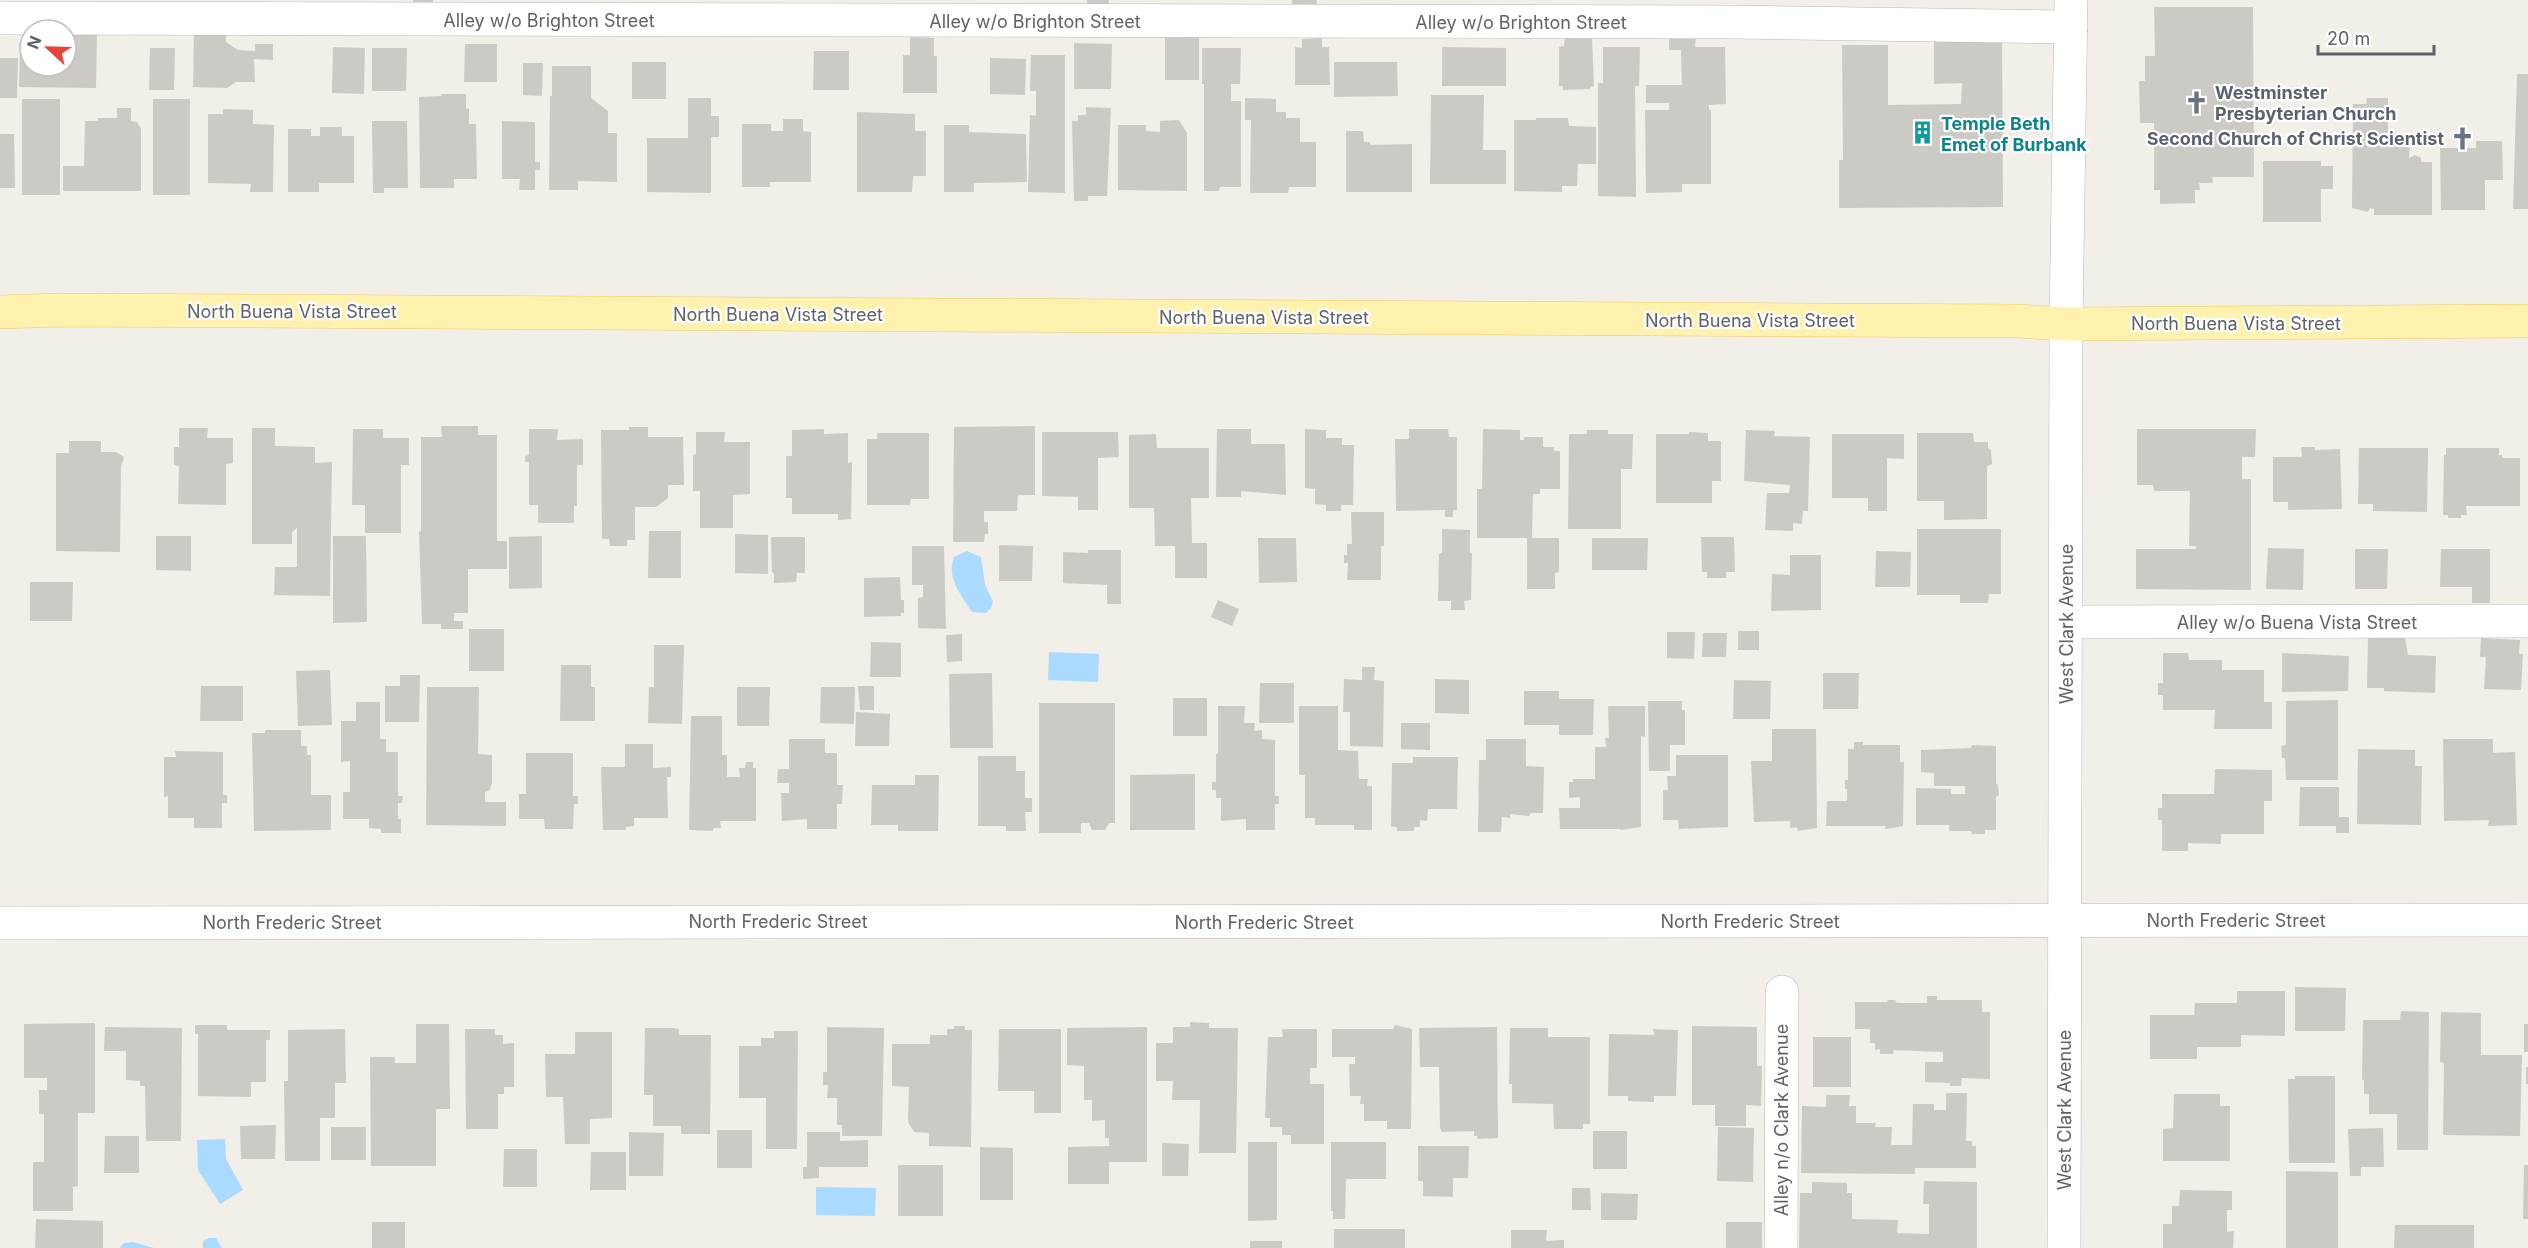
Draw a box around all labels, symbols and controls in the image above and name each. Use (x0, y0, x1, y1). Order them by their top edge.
street label: Alley w/o Brighton Street (443, 10, 655, 31)
street label: Alley w/o Brighton Street (929, 11, 1141, 32)
street label: Alley w/o Brighton Street (1415, 12, 1627, 33)
north arrow (18, 18, 78, 78)
scale bar (2318, 18, 2434, 56)
text: 20 m (2327, 28, 2370, 49)
text: N (23, 33, 46, 52)
place label: Westminster Presbyterian Church (2215, 82, 2396, 124)
church icon: Westminster Presbyterian Church (2184, 89, 2210, 115)
place label: Temple Beth Emet of Burbank (1941, 113, 2087, 155)
building icon: Temple Beth Emet of Burbank (1910, 120, 1936, 146)
church icon: Second Church of Christ Scientist (2449, 125, 2475, 151)
place label: Second Church of Christ Scientist (2147, 128, 2444, 149)
street label: North Buena Vista Street (187, 301, 397, 322)
street label: North Buena Vista Street (673, 304, 883, 325)
street label: North Buena Vista Street (1159, 307, 1369, 328)
street label: North Buena Vista Street (1645, 310, 1855, 331)
street label: North Buena Vista Street (2131, 313, 2341, 334)
street label: West Clark Avenue (2056, 544, 2077, 704)
street label: Alley w/o Buena Vista Street (2177, 612, 2417, 633)
street label: North Frederic Street (2146, 910, 2326, 931)
street label: North Frederic Street (688, 911, 868, 932)
street label: North Frederic Street (1660, 911, 1840, 932)
street label: North Frederic Street (202, 912, 382, 933)
street label: North Frederic Street (1174, 912, 1354, 933)
street label: Alley n/o Clark Avenue (1771, 1024, 1792, 1216)
street label: West Clark Avenue (2054, 1030, 2075, 1190)

